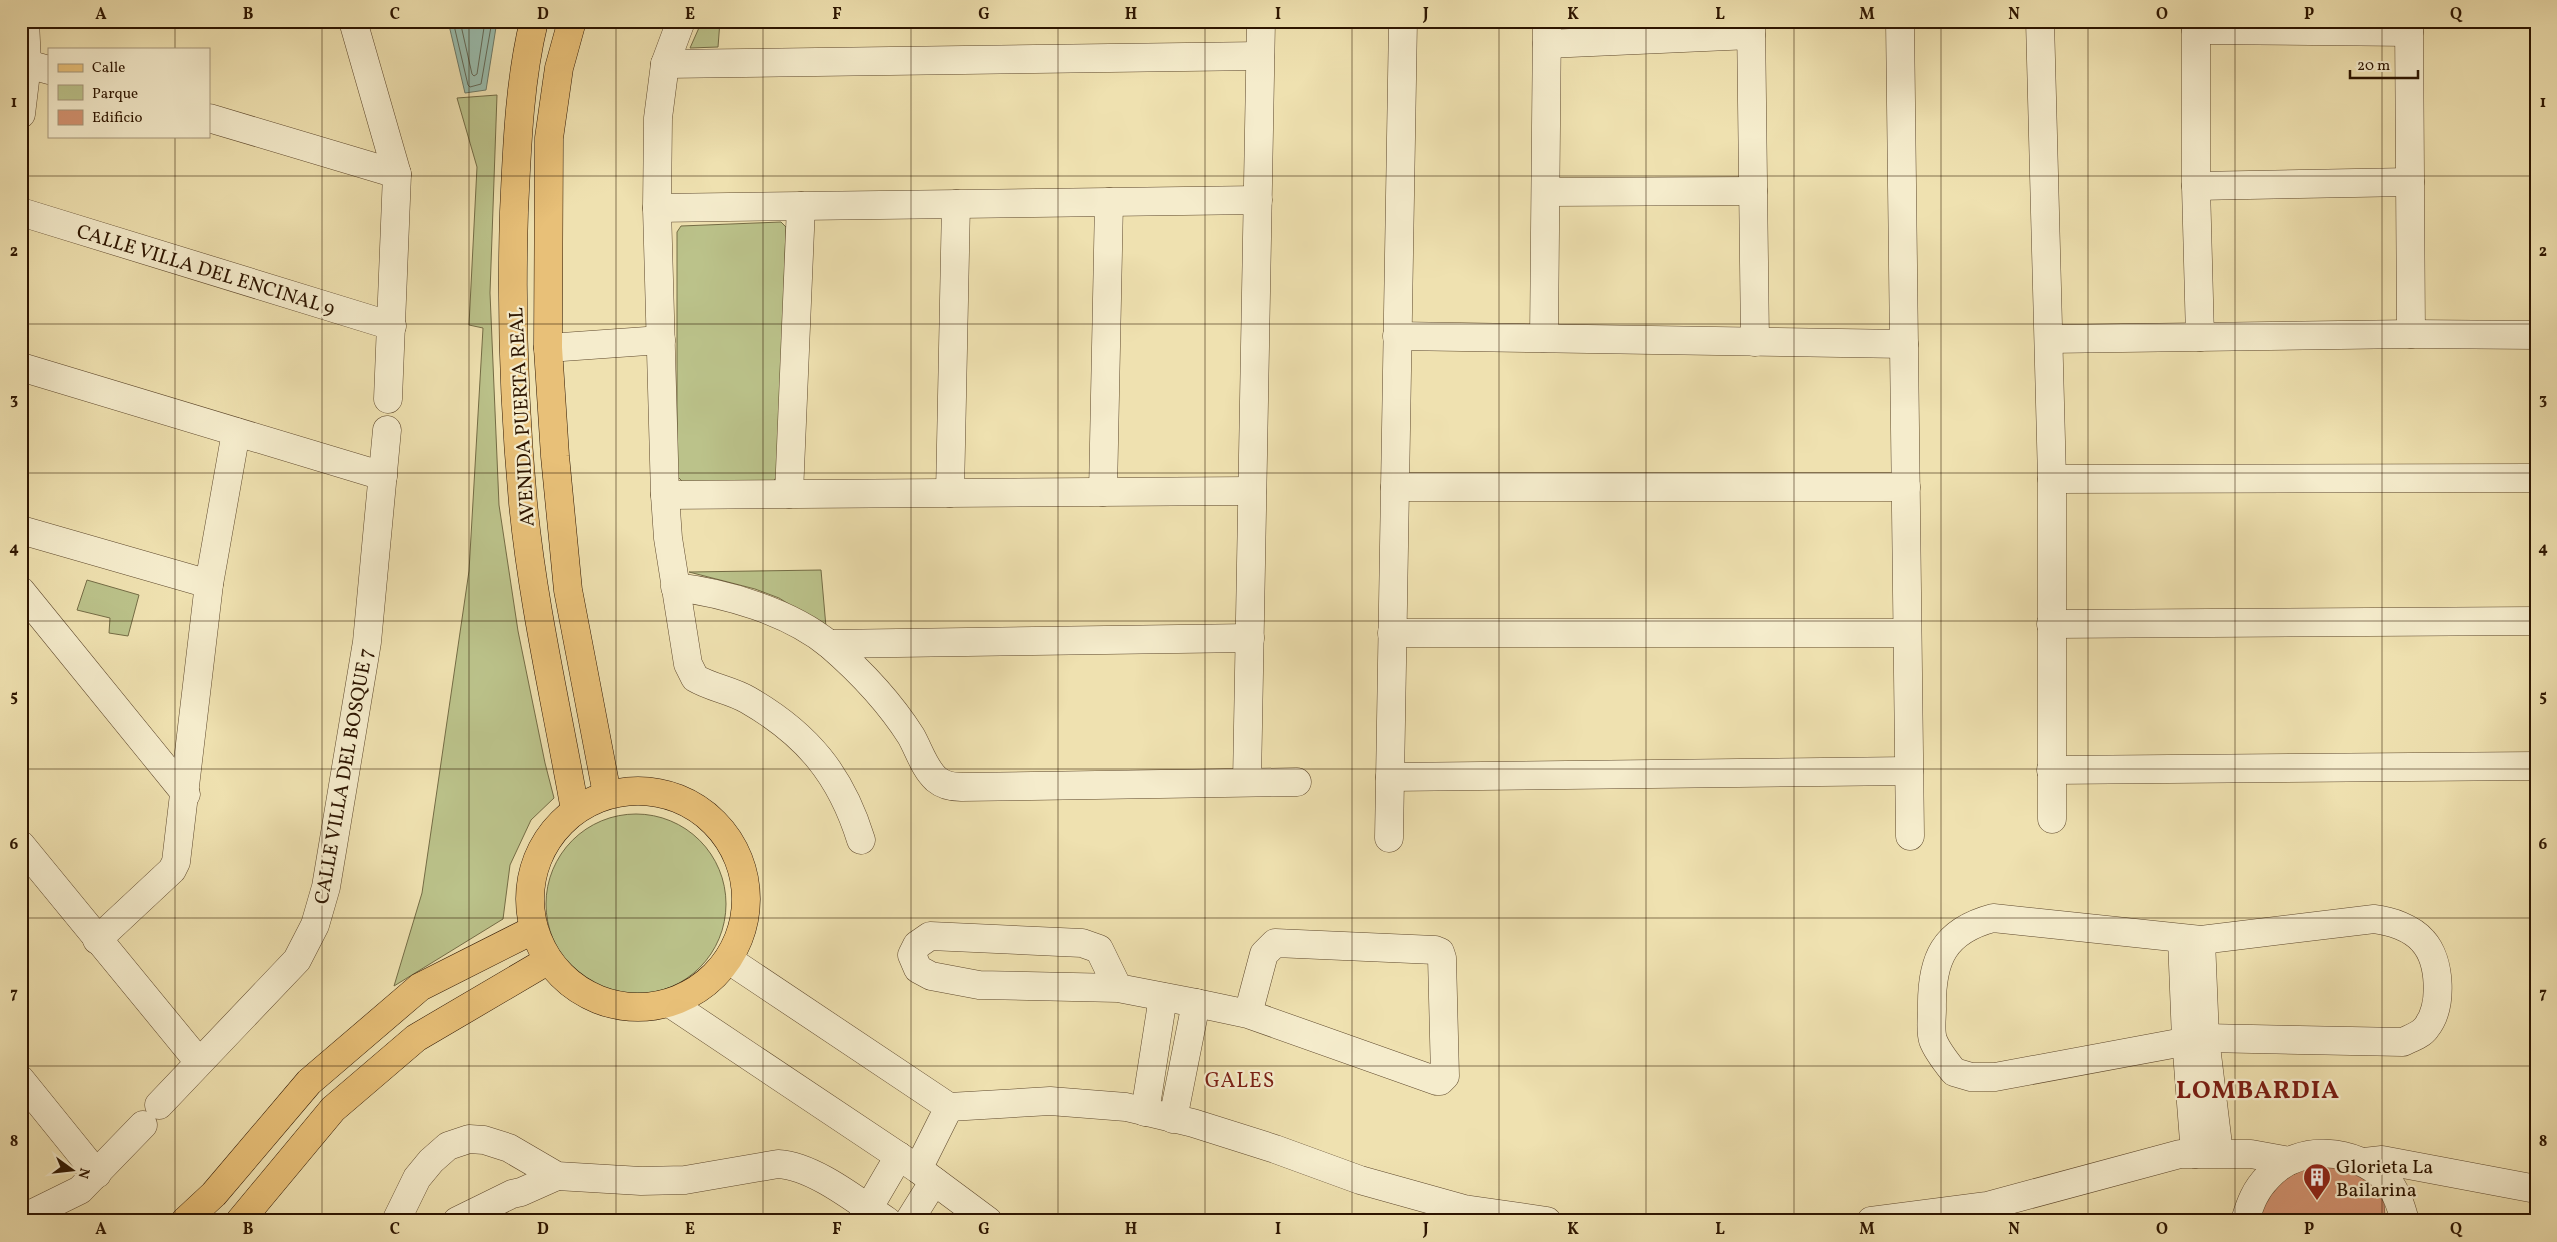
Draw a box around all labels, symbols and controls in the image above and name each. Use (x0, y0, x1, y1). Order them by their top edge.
text: A (95, 4, 107, 26)
text: B (243, 4, 254, 26)
text: C (390, 4, 400, 26)
text: D (537, 4, 549, 26)
text: E (685, 4, 695, 26)
text: F (832, 4, 842, 26)
text: G (978, 4, 990, 26)
text: H (1125, 4, 1137, 26)
text: I (1275, 4, 1281, 26)
text: J (1422, 4, 1429, 26)
text: K (1567, 4, 1579, 26)
text: L (1715, 4, 1725, 26)
text: M (1859, 4, 1875, 26)
text: N (2008, 4, 2020, 26)
text: O (2156, 4, 2168, 26)
text: P (2304, 4, 2314, 26)
text: Q (2450, 4, 2463, 26)
legend (48, 48, 210, 138)
scale bar (2350, 48, 2417, 80)
text: 20 m (2357, 56, 2390, 77)
text: Calle (92, 58, 125, 79)
text: Parque (92, 84, 138, 105)
text: 1 (11, 92, 17, 114)
text: 1 (2540, 92, 2546, 114)
text: Edificio (92, 108, 143, 129)
street label: CALLE VILLA DEL ENCINAL 9 (73, 218, 338, 324)
text: 2 (10, 241, 18, 263)
text: 2 (2539, 241, 2547, 263)
street label: AVENIDA PUERTA REAL (503, 307, 543, 527)
text: 3 (10, 389, 18, 411)
text: 3 (2539, 389, 2547, 411)
text: 4 (9, 538, 19, 560)
text: 4 (2538, 538, 2548, 560)
street label: CALLE VILLA DEL BOSQUE 7 (309, 646, 381, 907)
text: 5 (10, 686, 18, 708)
text: 5 (2539, 686, 2547, 708)
text: 6 (10, 834, 19, 856)
text: 6 (2539, 834, 2548, 856)
text: 7 (10, 983, 18, 1005)
text: 7 (2539, 983, 2547, 1005)
district label: GALES (1205, 1067, 1275, 1096)
district label: LOMBARDIA (2176, 1074, 2340, 1109)
text: 8 (10, 1131, 18, 1153)
text: 8 (2539, 1131, 2547, 1153)
north arrow (48, 1144, 98, 1194)
place label: Glorieta La Bailarina (2336, 1154, 2433, 1205)
building icon: Glorieta La Bailarina (2302, 1162, 2332, 1201)
text: N (73, 1166, 94, 1180)
text: A (95, 1219, 107, 1241)
text: B (243, 1219, 254, 1241)
text: C (390, 1219, 400, 1241)
text: D (537, 1219, 549, 1241)
text: E (685, 1219, 695, 1241)
text: F (832, 1219, 842, 1241)
text: G (978, 1219, 990, 1241)
text: H (1125, 1219, 1137, 1241)
text: I (1275, 1219, 1281, 1241)
text: J (1422, 1219, 1429, 1241)
text: K (1567, 1219, 1579, 1241)
text: L (1715, 1219, 1725, 1241)
text: M (1859, 1219, 1875, 1241)
text: N (2008, 1219, 2020, 1241)
text: O (2156, 1219, 2168, 1241)
text: P (2304, 1219, 2314, 1241)
text: Q (2450, 1219, 2463, 1241)

